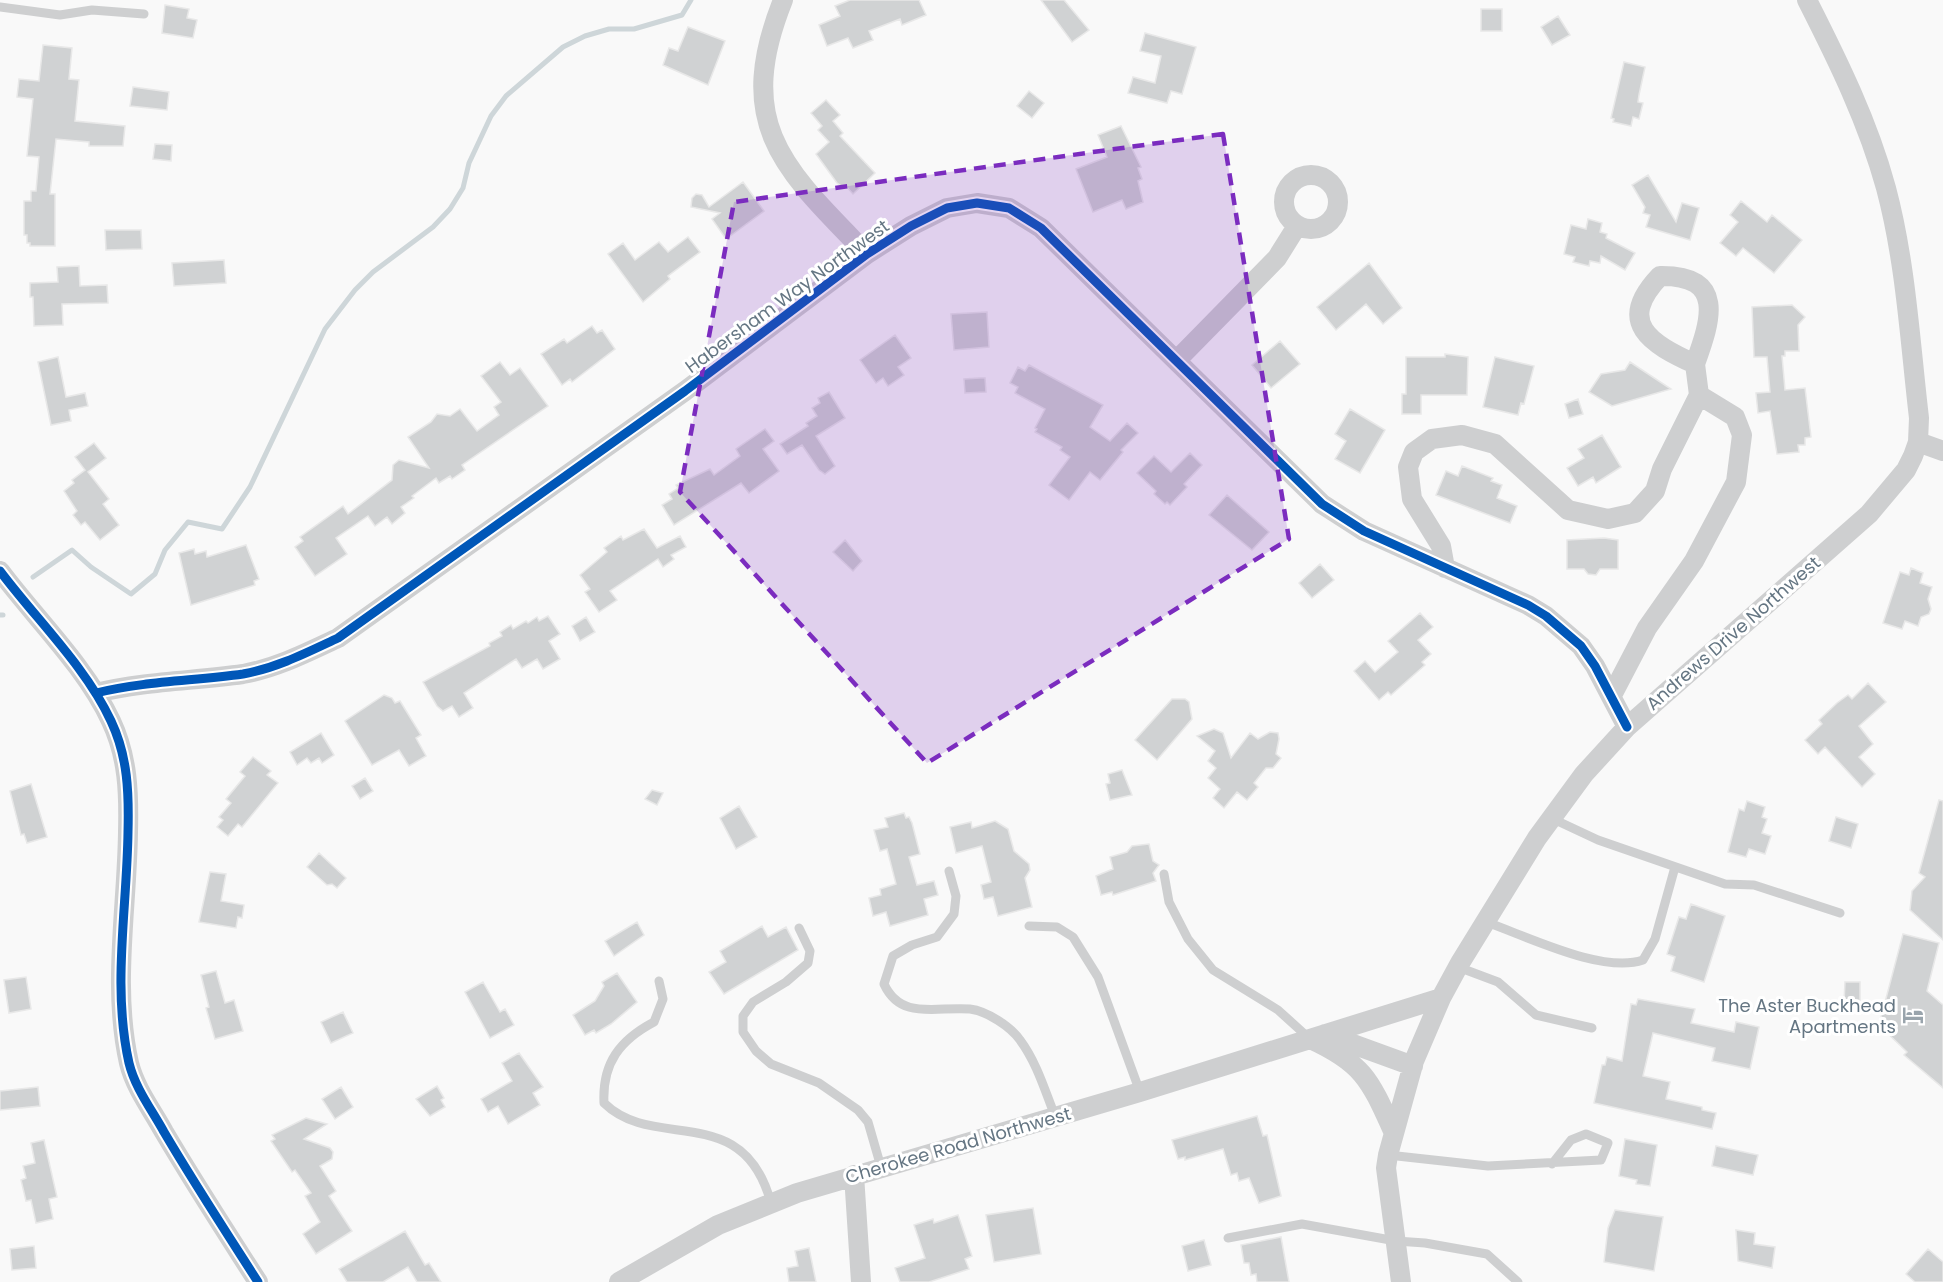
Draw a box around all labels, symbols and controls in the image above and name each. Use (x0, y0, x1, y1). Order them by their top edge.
street label: Habersham Way Northwest (680, 213, 894, 379)
street label: Andrews Drive Northwest (1640, 550, 1826, 716)
place label: The Aster Buckhead Apartments (1718, 993, 1896, 1039)
hotel icon: The Aster Buckhead Apartments (1901, 1003, 1925, 1027)
street label: Cherokee Road Northwest (842, 1101, 1074, 1189)

